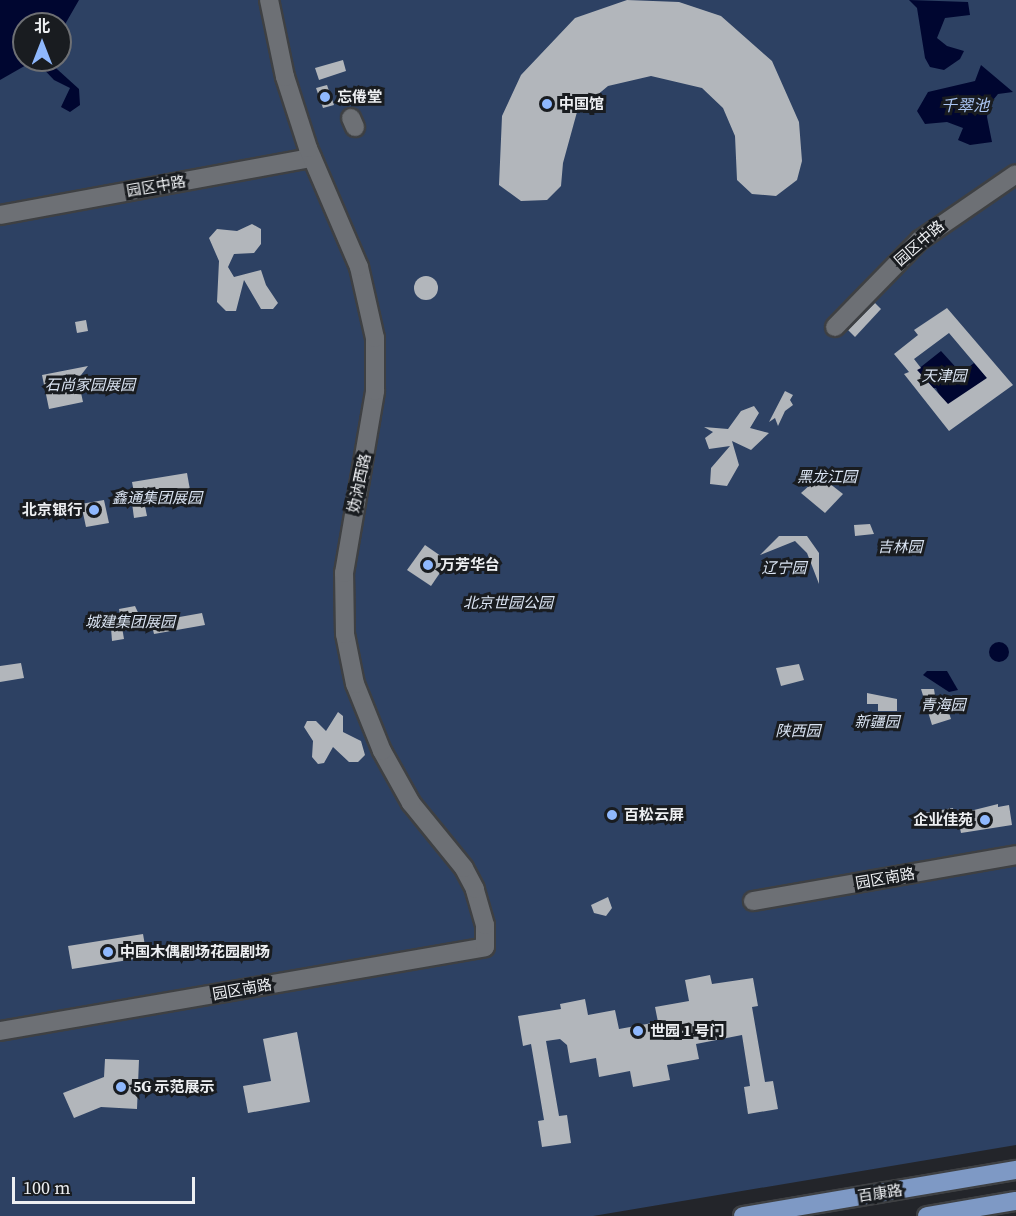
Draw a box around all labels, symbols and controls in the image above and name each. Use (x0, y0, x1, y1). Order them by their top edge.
north arrow (12, 12, 72, 72)
text: 北 (34, 15, 50, 37)
place label: 忘倦堂 (337, 88, 382, 106)
marker: 忘倦堂 (318, 90, 332, 104)
place label: 中国馆 (559, 95, 604, 113)
water label: 千翠池 (941, 95, 989, 115)
marker: 中国馆 (540, 97, 554, 111)
street label: 园区中路 (125, 172, 187, 200)
street label: 园区中路 (890, 217, 948, 269)
park label: 天津园 (922, 367, 966, 385)
park label: 石尚家园展园 (45, 376, 135, 394)
street label: 妫汭西路 (344, 452, 374, 514)
park label: 黑龙江园 (797, 468, 857, 486)
park label: 鑫通集团展园 (112, 489, 202, 507)
place label: 北京银行 (22, 501, 82, 519)
marker: 北京银行 (87, 503, 101, 517)
park label: 吉林园 (878, 538, 922, 556)
place label: 万芳华台 (440, 556, 500, 574)
marker: 万芳华台 (421, 558, 435, 572)
park label: 辽宁园 (762, 559, 806, 577)
park label: 北京世园公园 (463, 594, 553, 612)
park label: 城建集团展园 (85, 613, 175, 631)
park label: 青海园 (921, 696, 965, 714)
park label: 新疆园 (855, 713, 899, 731)
park label: 陕西园 (776, 722, 820, 740)
place label: 百松云屏 (624, 806, 684, 824)
marker: 百松云屏 (605, 808, 619, 822)
place label: 企业佳苑 (913, 811, 973, 829)
marker: 企业佳苑 (978, 813, 992, 827)
street label: 园区南路 (854, 864, 916, 892)
place label: 中国木偶剧场花园剧场 (120, 943, 270, 961)
marker: 中国木偶剧场花园剧场 (101, 945, 115, 959)
street label: 园区南路 (211, 975, 273, 1003)
place label: 世园 1 号门 (650, 1022, 725, 1040)
marker: 世园 1 号门 (631, 1024, 645, 1038)
place label: 5G 示范展示 (133, 1078, 214, 1096)
marker: 5G 示范展示 (114, 1080, 128, 1094)
scale bar (15, 1165, 198, 1203)
text: 100 m (23, 1175, 70, 1200)
street label: 百康路 (856, 1181, 904, 1205)

